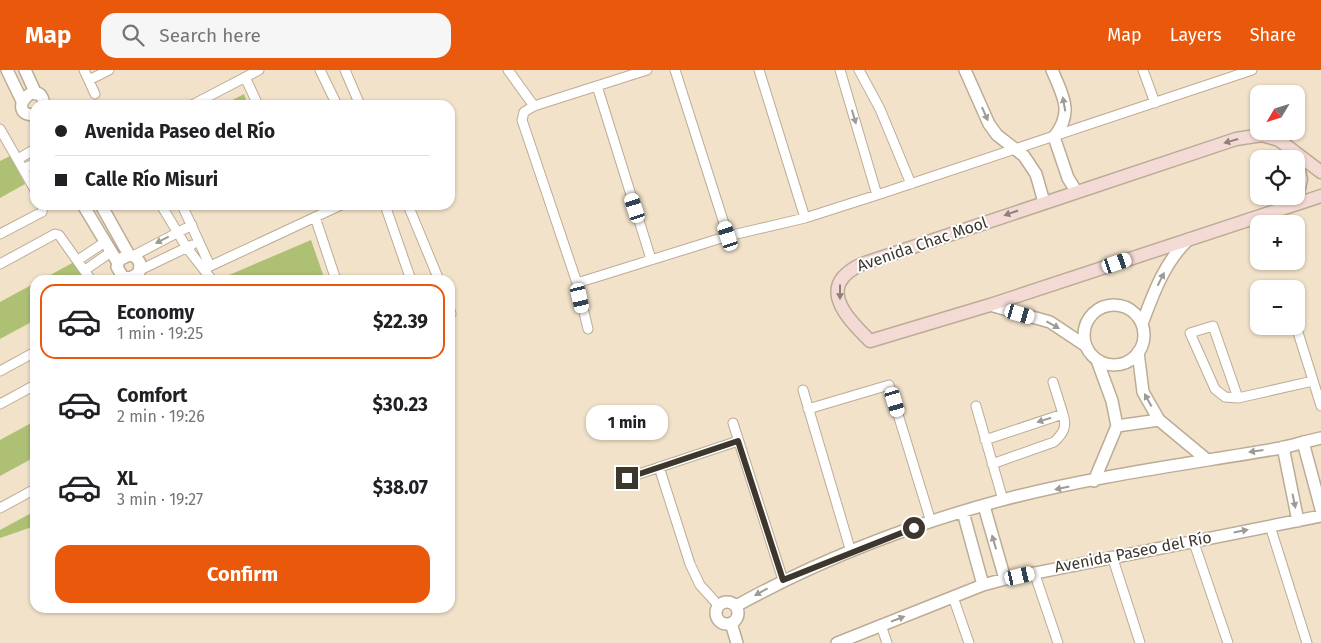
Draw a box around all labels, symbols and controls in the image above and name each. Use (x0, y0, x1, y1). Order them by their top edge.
search box (101, 13, 451, 58)
text: Map (25, 21, 71, 49)
icon: search (119, 21, 147, 49)
text: Search here (159, 24, 261, 47)
text: Map (1107, 24, 1142, 46)
text: Layers (1170, 24, 1222, 46)
text: Share (1250, 24, 1296, 46)
north arrow (1250, 85, 1305, 140)
map controls (1250, 85, 1305, 335)
one-way arrow (1060, 96, 1068, 112)
one-way arrow (981, 107, 989, 121)
one-way arrow (851, 109, 859, 124)
text: Avenida Paseo del Río (85, 120, 275, 143)
one-way arrow (1224, 137, 1239, 145)
button: locate (1250, 150, 1305, 205)
text: Calle Río Misuri (85, 168, 218, 191)
car (623, 191, 646, 225)
one-way arrow (1003, 210, 1018, 217)
street label: Avenida Chac Mool (854, 213, 990, 275)
button: + (1250, 215, 1305, 270)
car (716, 219, 739, 253)
one-way arrow (155, 236, 169, 244)
car (1100, 251, 1133, 275)
one-way arrow (1157, 272, 1165, 287)
button: − (1250, 280, 1305, 335)
car (569, 282, 590, 314)
one-way arrow (836, 284, 844, 300)
icon: car (57, 299, 102, 344)
text: Economy (117, 301, 194, 324)
car (1003, 303, 1036, 325)
text: $22.39 (373, 310, 428, 333)
one-way arrow (1046, 321, 1061, 329)
text: 1 min · 19:25 (117, 324, 203, 343)
icon: car (57, 382, 102, 427)
text: Comfort (117, 384, 187, 407)
car (883, 385, 906, 419)
one-way arrow (1144, 392, 1152, 407)
text: $30.23 (372, 393, 428, 416)
callout: 1 min (586, 406, 668, 440)
text: 2 min · 19:26 (117, 407, 205, 426)
text: 1 min (608, 413, 646, 432)
one-way arrow (1036, 416, 1051, 424)
one-way arrow (1248, 448, 1264, 456)
icon: car (57, 465, 102, 510)
text: XL (117, 467, 138, 490)
route end (616, 467, 638, 489)
text: $38.07 (373, 476, 428, 499)
one-way arrow (1055, 484, 1070, 492)
text: 3 min · 19:27 (117, 490, 203, 509)
one-way arrow (1290, 494, 1298, 509)
route start (903, 517, 925, 539)
street label: Avenida Paseo del Río (1053, 527, 1213, 577)
one-way arrow (1234, 527, 1250, 535)
one-way arrow (990, 535, 998, 550)
button: Confirm (55, 545, 430, 603)
car (1003, 565, 1036, 587)
one-way arrow (754, 588, 768, 597)
one-way arrow (891, 615, 906, 623)

